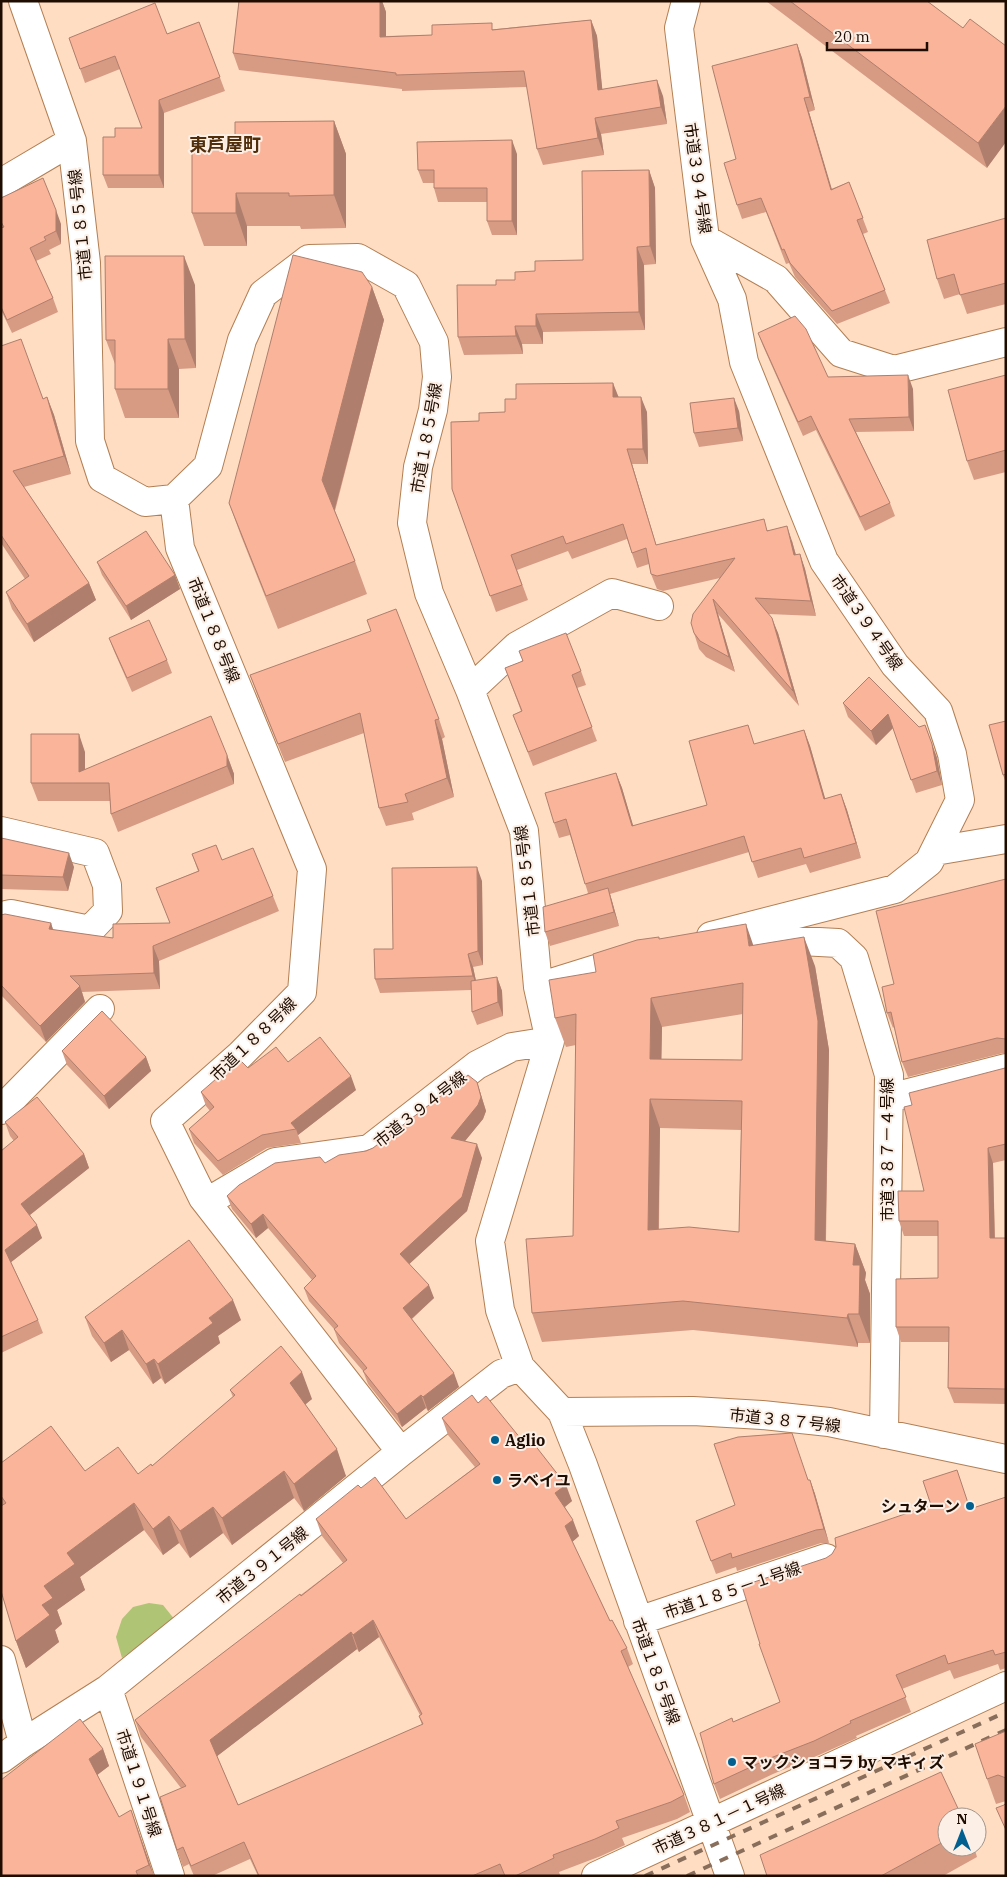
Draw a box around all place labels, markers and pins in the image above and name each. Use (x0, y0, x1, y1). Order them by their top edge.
place label: Aglio (505, 1430, 545, 1450)
marker: Aglio (489, 1434, 501, 1446)
place label: ラベイユ (507, 1470, 571, 1490)
marker: ラベイユ (491, 1474, 503, 1486)
place label: シュターン (881, 1496, 960, 1516)
marker: シュターン (964, 1500, 976, 1512)
place label: マックショコラ by マキィズ (742, 1752, 944, 1772)
marker: マックショコラ by マキィズ (726, 1756, 738, 1768)

